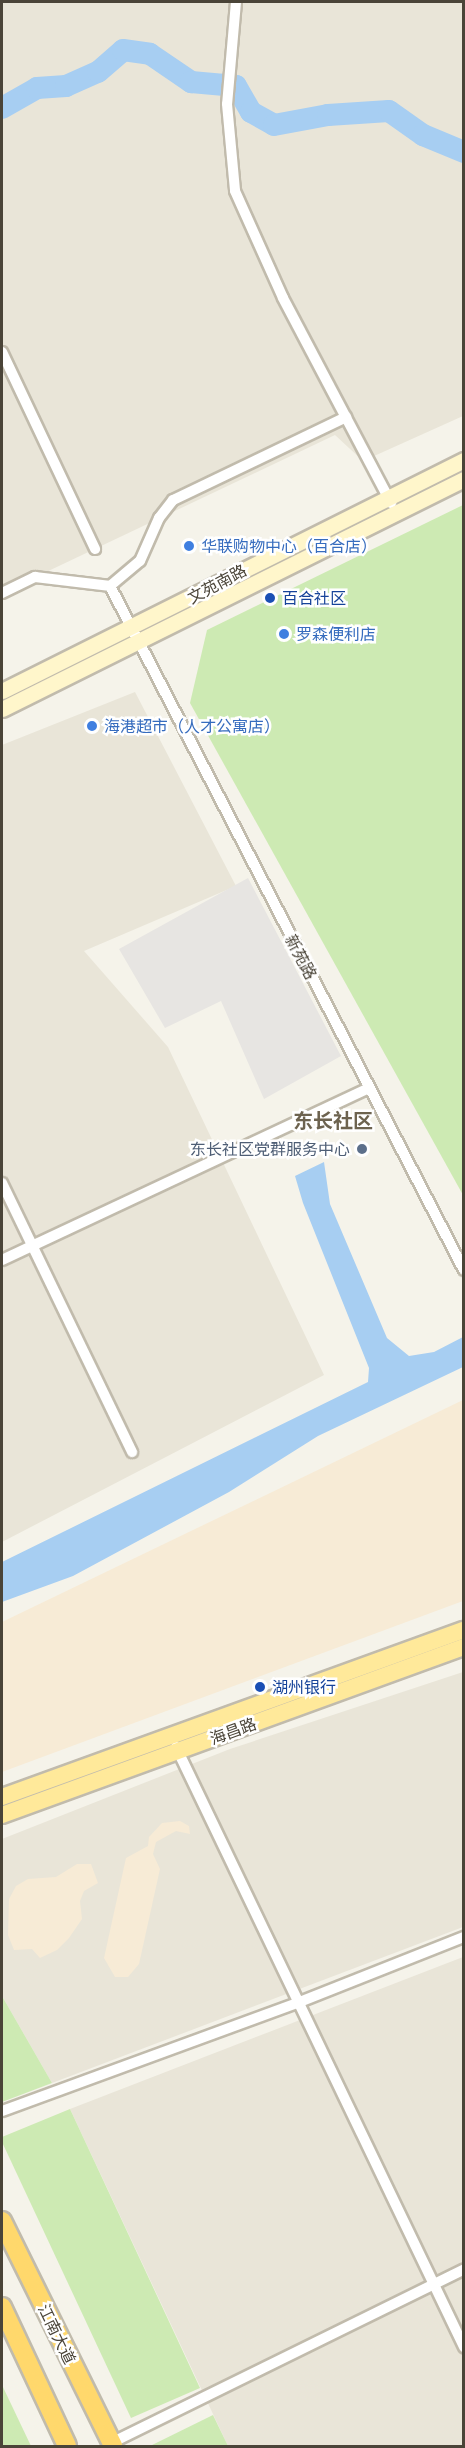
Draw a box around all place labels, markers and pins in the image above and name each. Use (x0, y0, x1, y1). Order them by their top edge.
place label: 华联购物中心（百合店） (201, 536, 377, 556)
marker: 华联购物中心（百合店） (182, 539, 196, 553)
place label: 百合社区 (282, 588, 346, 608)
marker: 百合社区 (263, 591, 277, 605)
place label: 罗森便利店 (296, 624, 376, 644)
marker: 罗森便利店 (277, 627, 291, 641)
place label: 海港超市（人才公寓店） (104, 716, 280, 736)
marker: 海港超市（人才公寓店） (85, 719, 99, 733)
place label: 东长社区党群服务中心 (190, 1139, 350, 1159)
marker: 东长社区党群服务中心 (355, 1142, 369, 1156)
place label: 湖州银行 (272, 1677, 336, 1697)
marker: 湖州银行 (253, 1680, 267, 1694)

